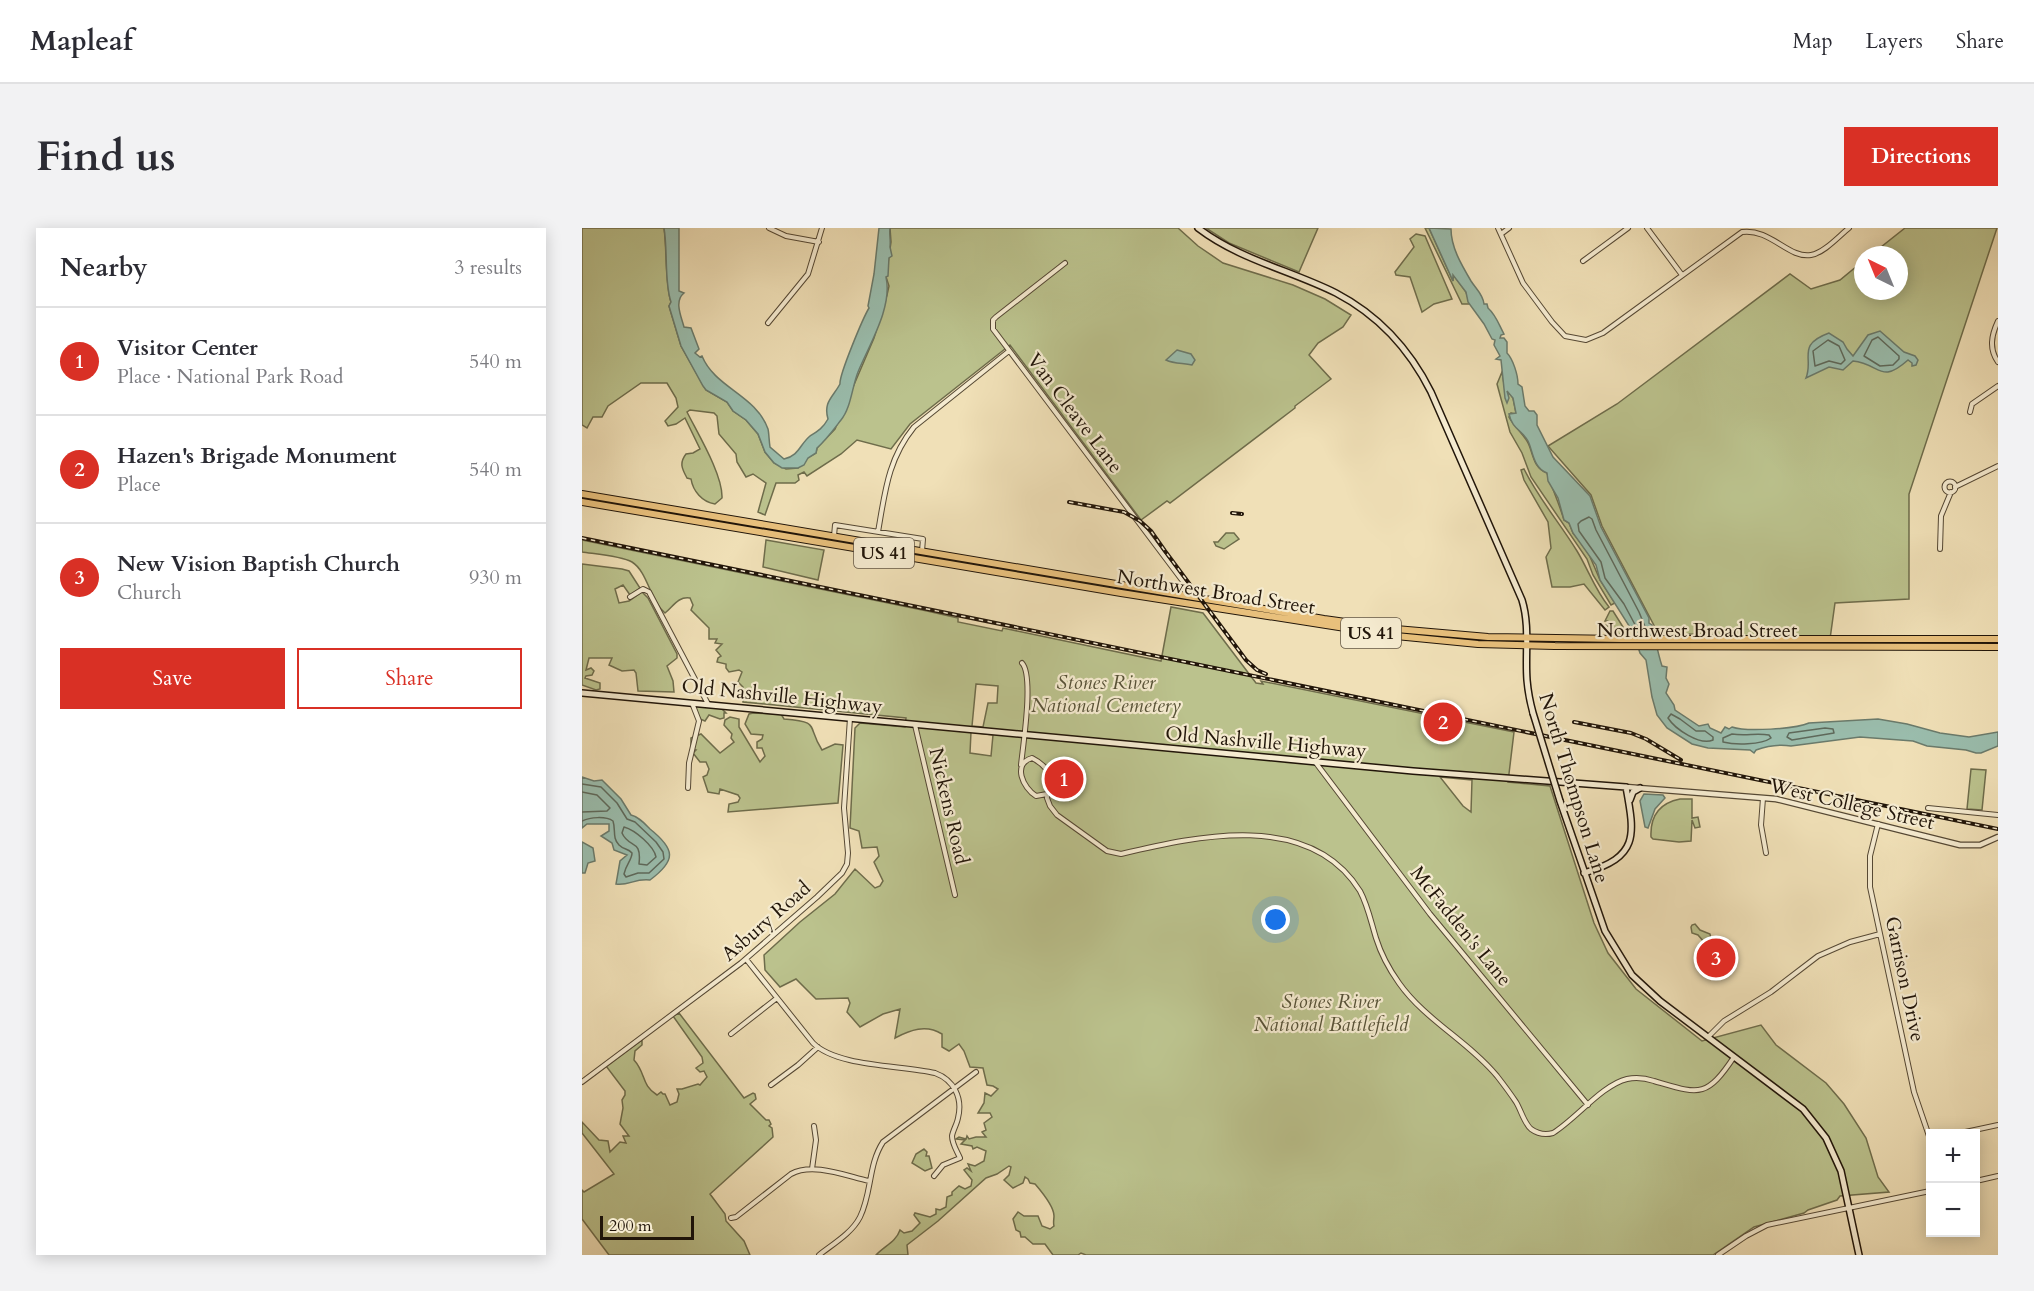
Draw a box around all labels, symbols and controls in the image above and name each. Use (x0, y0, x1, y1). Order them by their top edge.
text: Mapleaf (30, 22, 133, 60)
text: Map (1793, 27, 1833, 56)
text: Layers (1866, 27, 1923, 56)
text: Share (1956, 27, 2004, 56)
button: Directions (1844, 127, 1998, 186)
text: Find us (36, 128, 176, 185)
north arrow (1854, 246, 1908, 300)
text: Nearby (60, 250, 148, 285)
text: 3 results (454, 254, 522, 281)
text: Visitor Center (117, 333, 258, 363)
street label: Van Cleave Lane (1021, 347, 1129, 479)
text: 1 (74, 348, 85, 375)
text: 540 m (469, 348, 522, 375)
text: Place · National Park Road (117, 363, 343, 390)
text: Hazen's Brigade Monument (117, 441, 397, 471)
text: 2 (74, 456, 85, 483)
text: 540 m (469, 456, 522, 483)
text: Place (117, 471, 161, 498)
road number: US 41 (854, 538, 914, 568)
text: New Vision Baptish Church (117, 549, 400, 579)
street label: Northwest Broad Street (1115, 563, 1318, 621)
text: 3 (74, 564, 85, 591)
text: 930 m (469, 564, 522, 591)
text: Church (117, 579, 182, 606)
street label: Northwest Broad Street (1597, 617, 1798, 644)
road number: US 41 (1341, 618, 1401, 648)
button: Save (60, 648, 285, 709)
button: Share (297, 648, 522, 709)
park label: Stones River National Cemetery (1031, 669, 1181, 719)
street label: Old Nashville Highway (680, 672, 884, 720)
street label: North Thompson Lane (1532, 690, 1616, 886)
pin: 2 (1424, 700, 1462, 744)
street label: Old Nashville Highway (1164, 720, 1368, 764)
street label: Nickens Road (922, 745, 976, 867)
pin: 1 (1044, 756, 1084, 802)
street label: West College Street (1766, 772, 1938, 836)
street label: McFadden's Lane (1404, 860, 1518, 992)
street label: Asbury Road (716, 875, 817, 967)
your location (1261, 905, 1290, 934)
street label: Garrison Drive (1879, 914, 1931, 1044)
pin: 3 (1696, 936, 1736, 980)
park label: Stones River National Battlefield (1254, 988, 1410, 1038)
map controls (1926, 1129, 1980, 1237)
button: + (1926, 1129, 1980, 1183)
button: − (1926, 1183, 1980, 1237)
scale bar (600, 1213, 694, 1240)
text: 200 m (609, 1215, 651, 1237)

